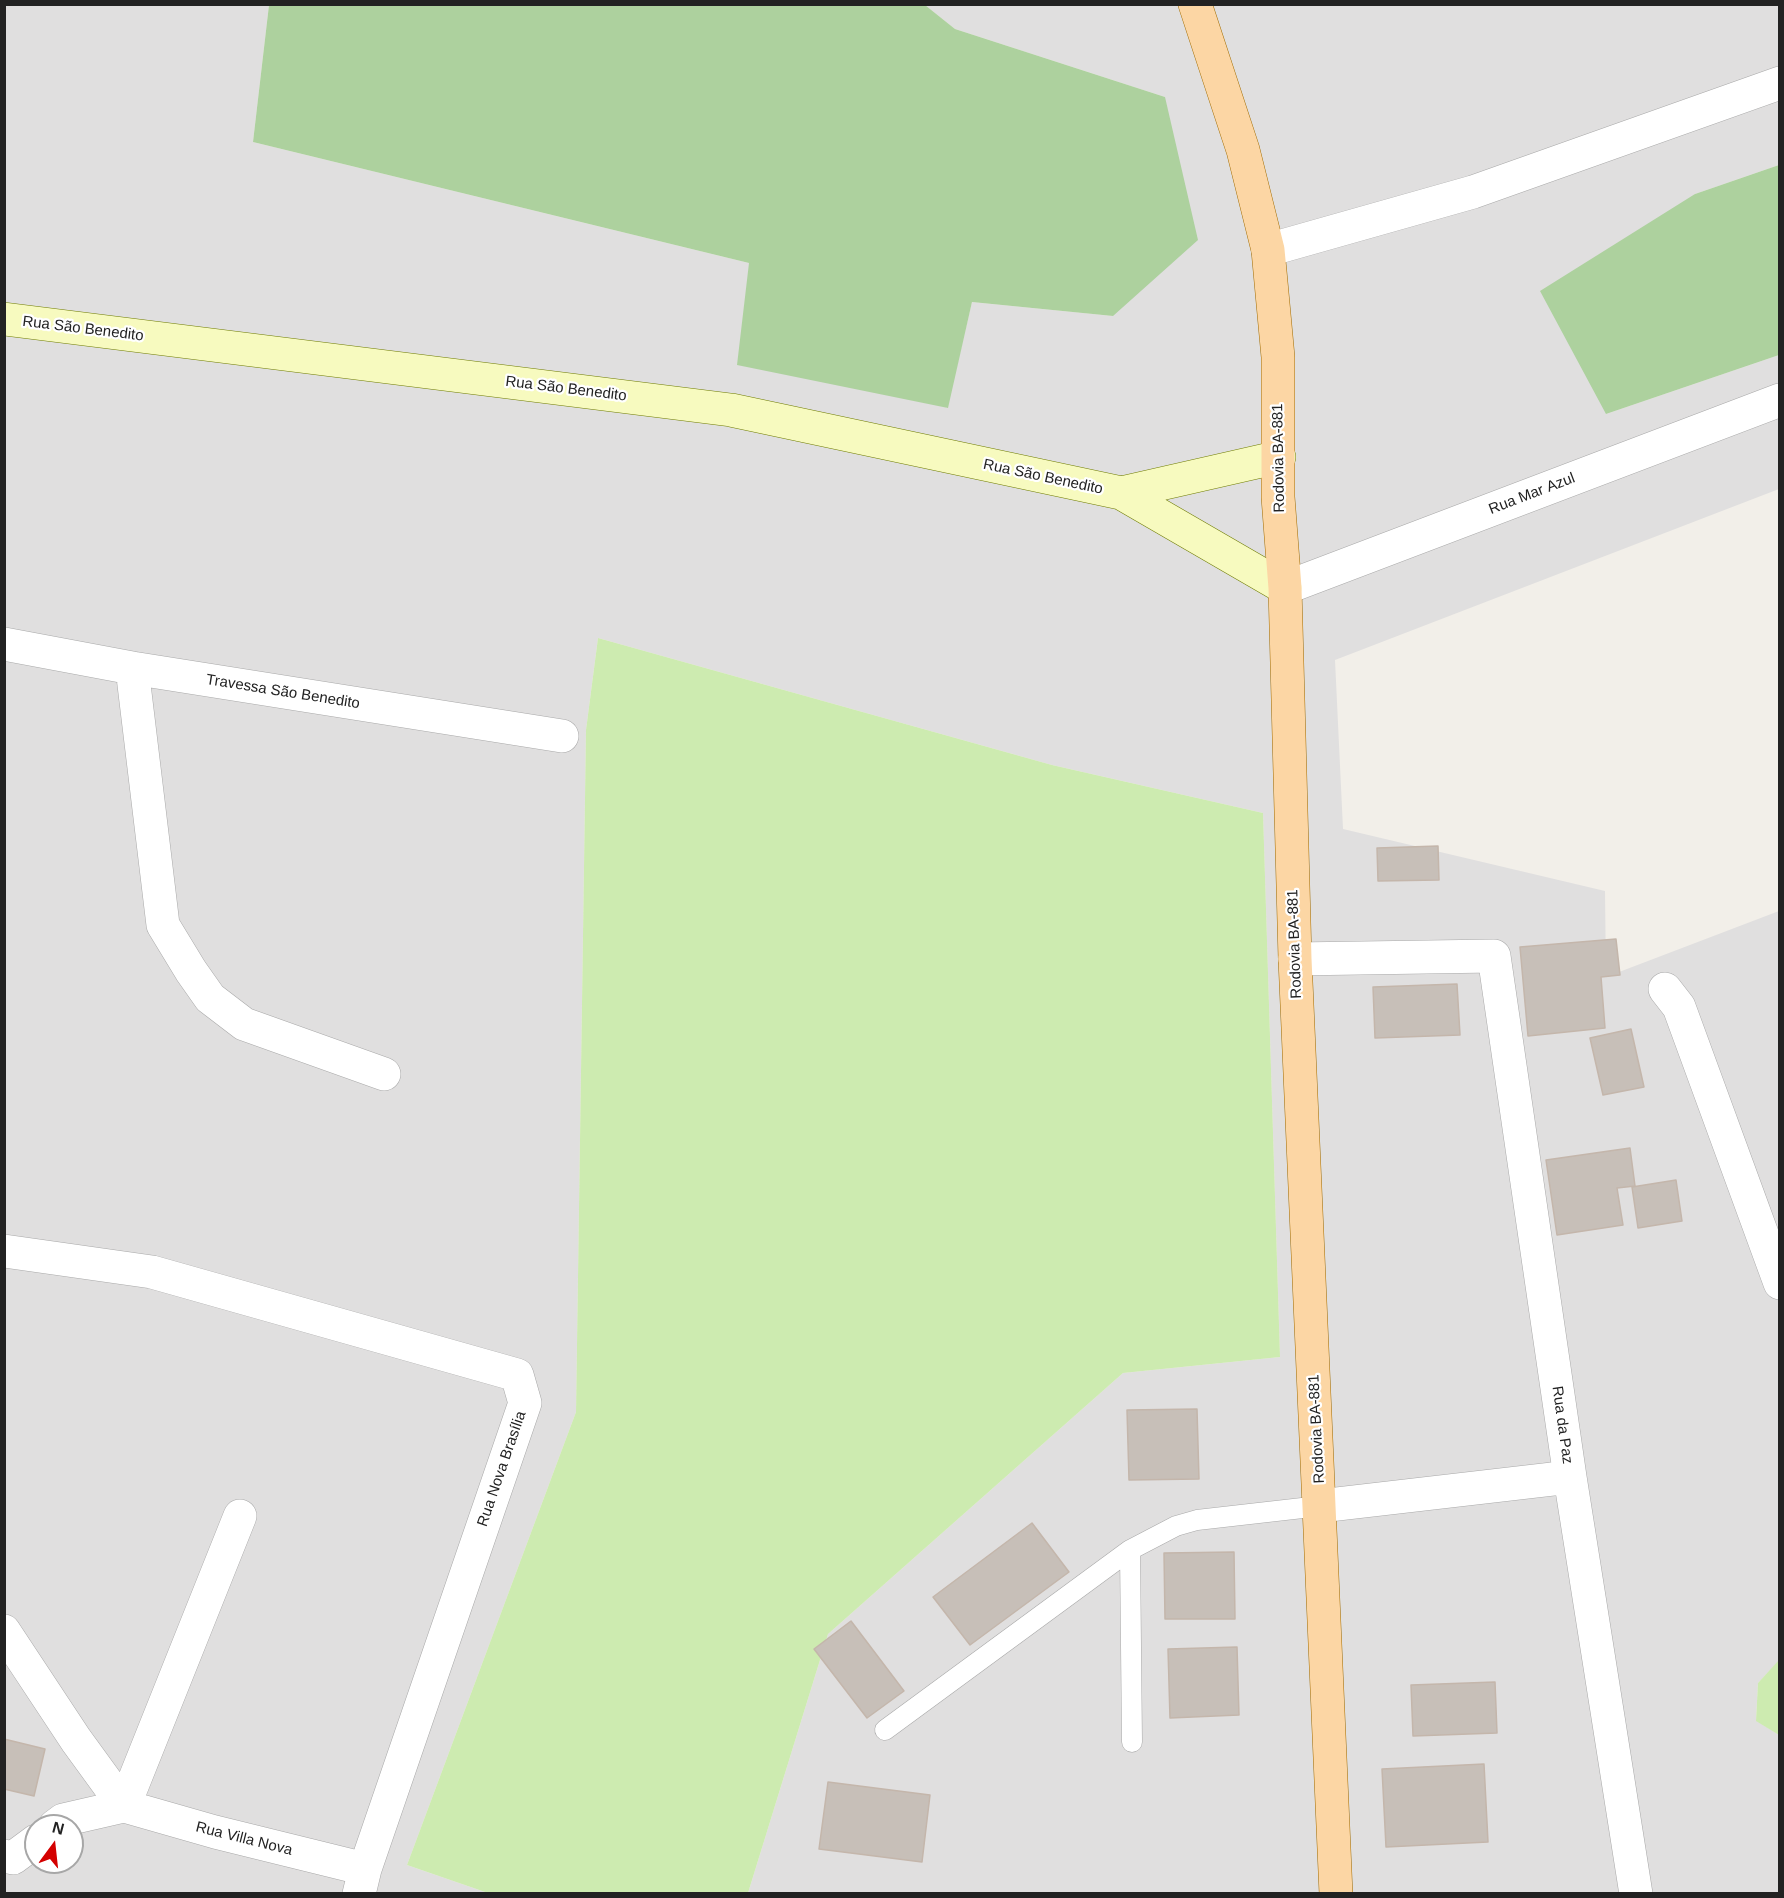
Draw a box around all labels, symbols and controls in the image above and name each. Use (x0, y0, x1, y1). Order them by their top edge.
street label: Rua São Benedito (21, 313, 145, 345)
street label: Rua São Benedito (504, 373, 628, 405)
street label: Rodovia BA-881 (1269, 403, 1289, 513)
street label: Rua São Benedito (982, 456, 1104, 498)
street label: Rua Mar Azul (1486, 469, 1578, 519)
street label: Travessa São Benedito (205, 671, 361, 713)
street label: Rodovia BA-881 (1284, 889, 1306, 999)
street label: Rodovia BA-881 (1305, 1374, 1329, 1484)
street label: Rua da Paz (1548, 1385, 1576, 1465)
street label: Rua Nova Brasília (474, 1409, 530, 1529)
north arrow (24, 1814, 84, 1874)
text: N (50, 1818, 66, 1838)
street label: Rua Villa Nova (194, 1818, 294, 1860)

